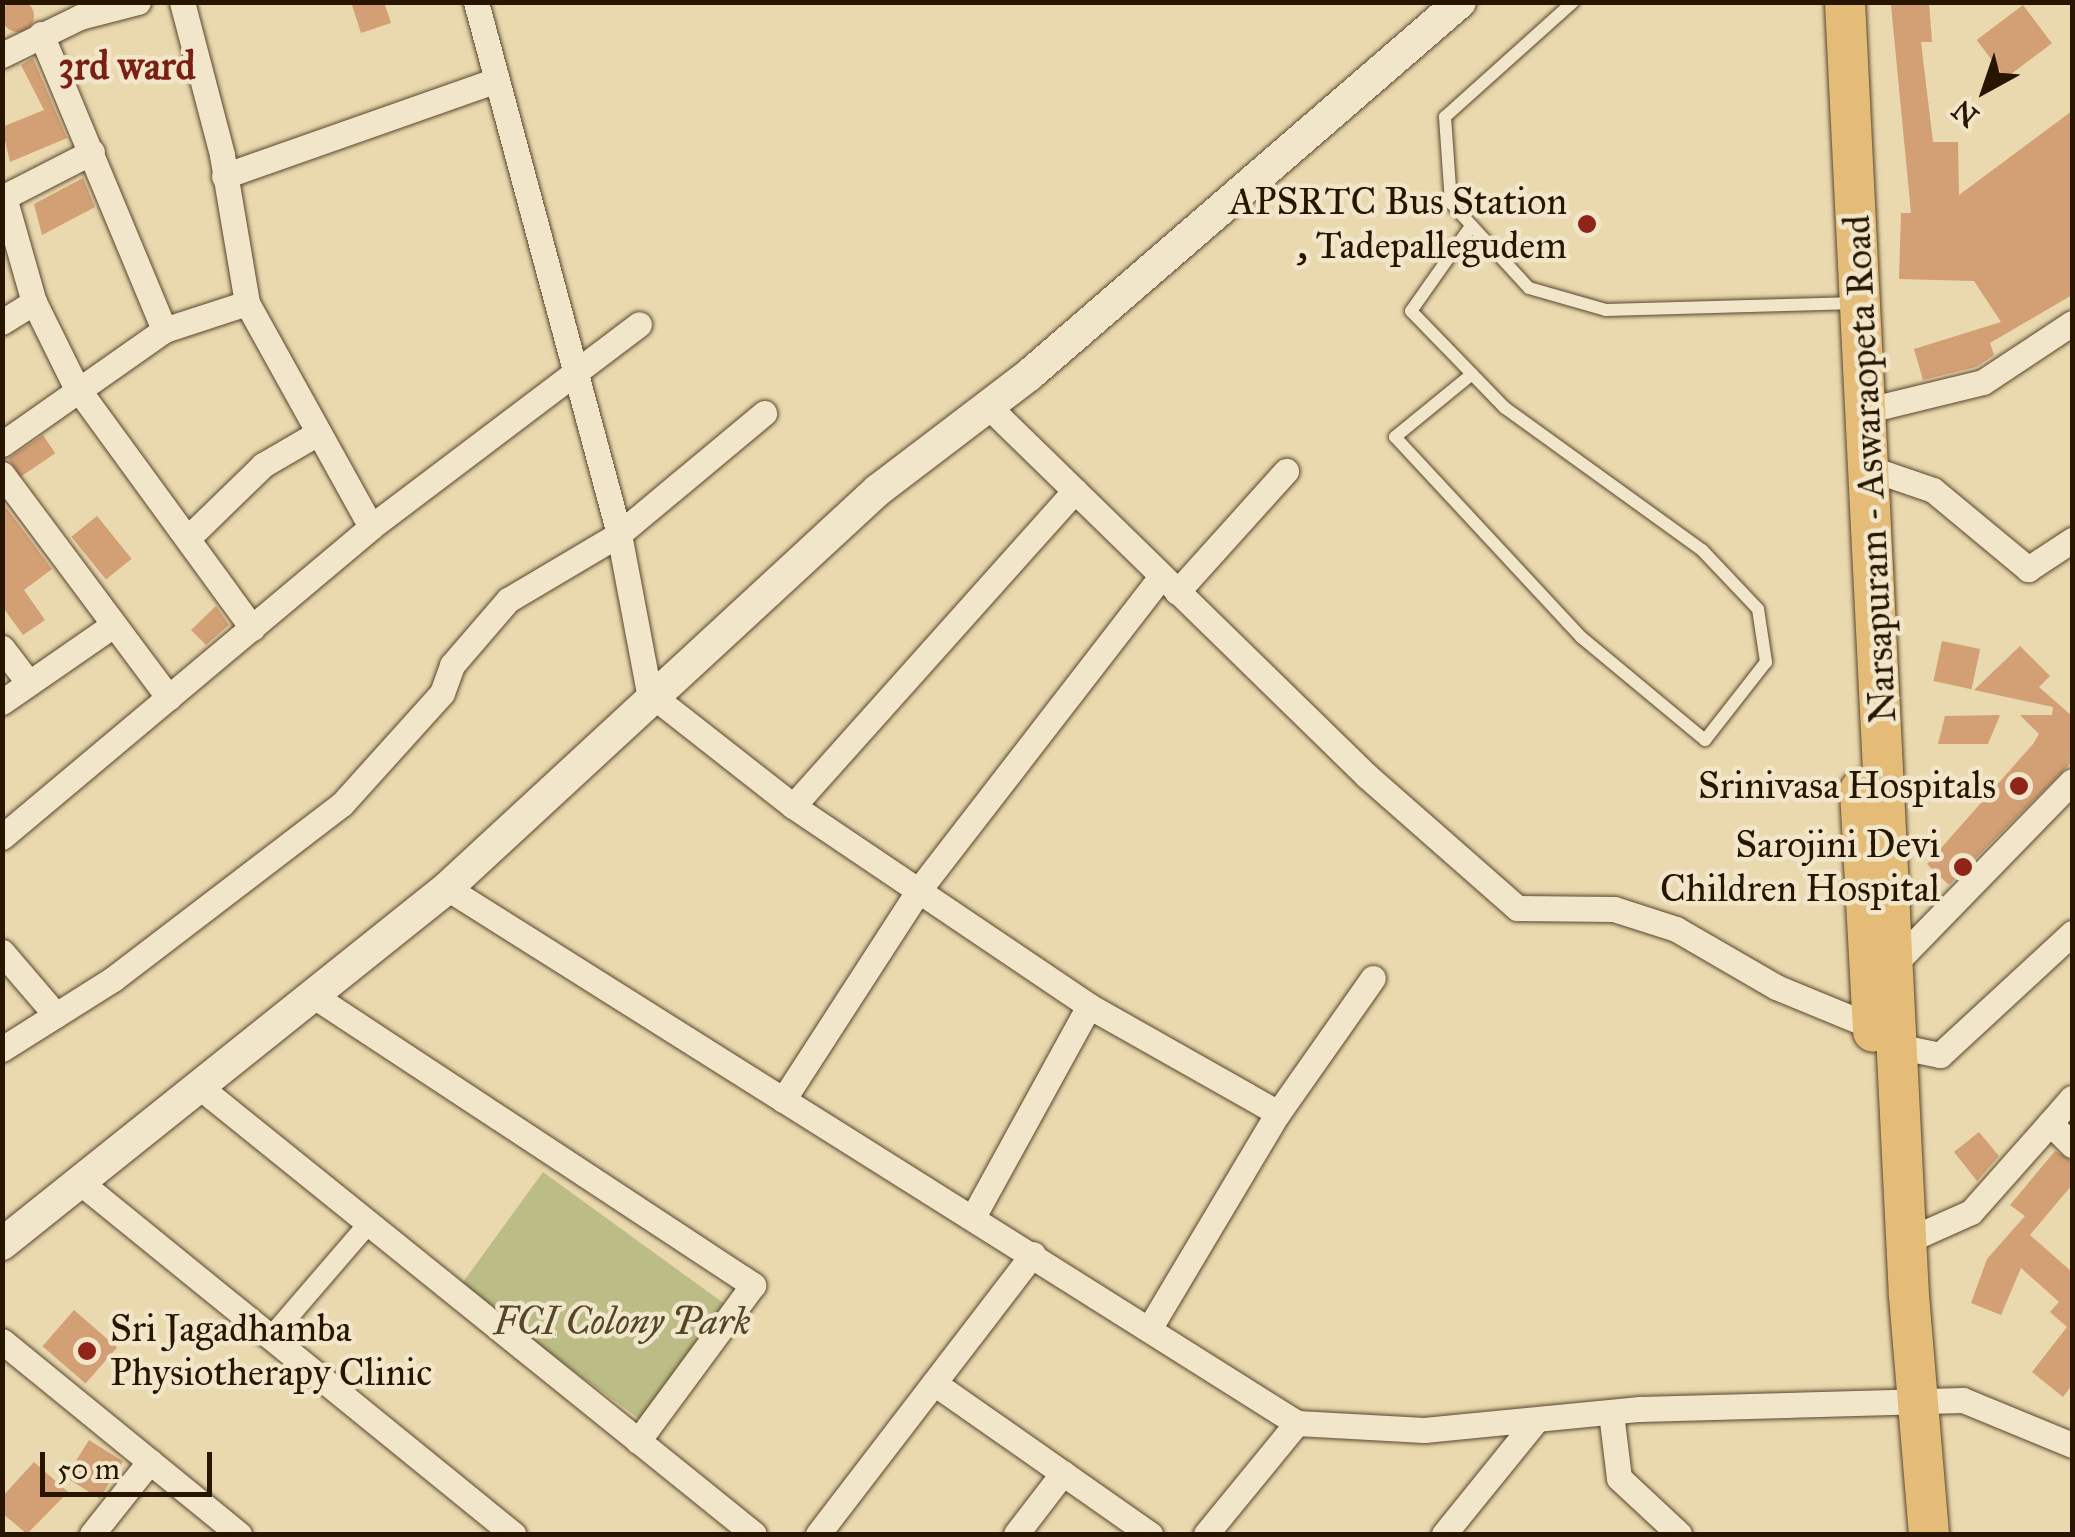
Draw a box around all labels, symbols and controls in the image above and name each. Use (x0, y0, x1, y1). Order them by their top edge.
north arrow (1935, 40, 2035, 140)
district label: 3rd ward (58, 42, 196, 90)
text: N (1945, 92, 1986, 134)
place label: APSRTC Bus Station , Tadepallegudem (1229, 179, 1567, 268)
marker: APSRTC Bus Station , Tadepallegudem (1576, 213, 1598, 235)
street label: Narsapuram - Aswaraopeta Road (1834, 214, 1906, 724)
place label: Srinivasa Hospitals (1698, 763, 1996, 809)
marker: Srinivasa Hospitals (2006, 773, 2032, 799)
place label: Sarojini Devi Children Hospital (1660, 822, 1940, 912)
marker: Sarojini Devi Children Hospital (1950, 854, 1976, 880)
park label: FCI Colony Park (493, 1299, 751, 1345)
place label: Sri Jagadhamba Physiotherapy Clinic (110, 1306, 432, 1396)
marker: Sri Jagadhamba Physiotherapy Clinic (74, 1338, 100, 1364)
scale bar (45, 1432, 218, 1494)
text: 50 m (57, 1451, 120, 1487)

